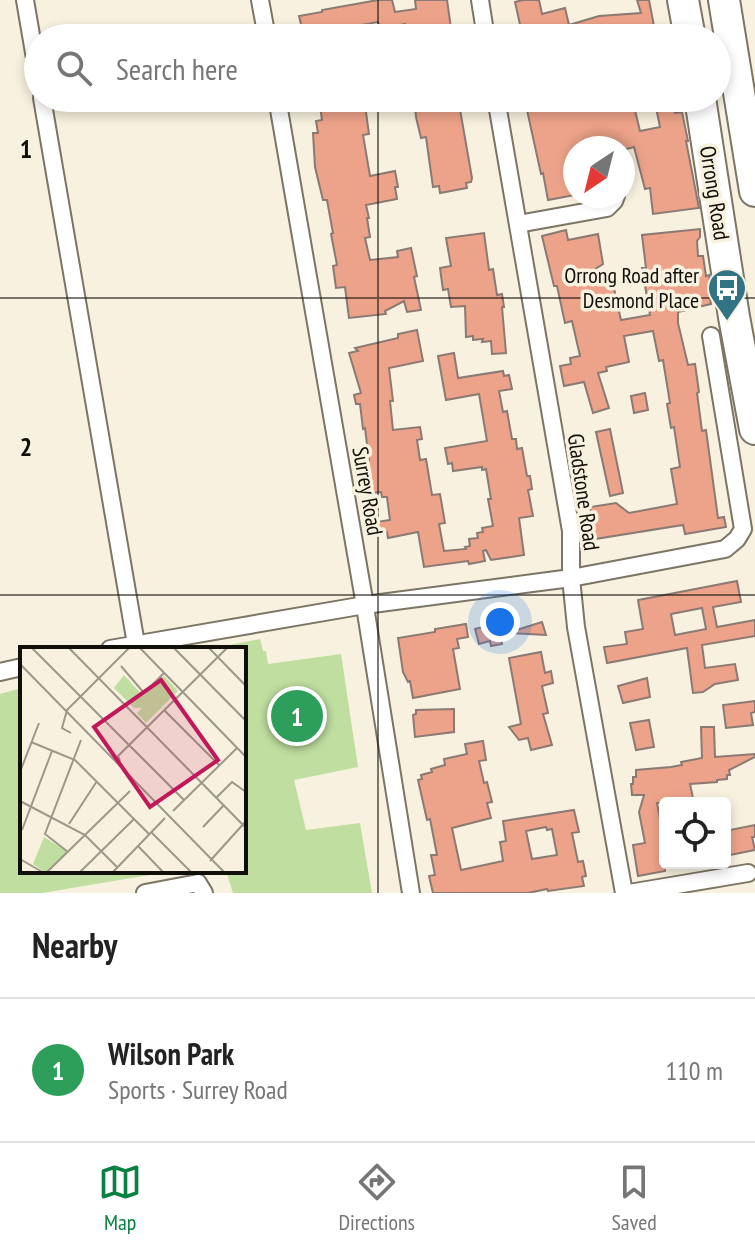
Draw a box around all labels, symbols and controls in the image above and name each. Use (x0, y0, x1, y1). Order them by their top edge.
search box (24, 24, 731, 112)
icon: search (52, 46, 96, 90)
text: Search here (116, 49, 238, 88)
text: 1 (20, 132, 32, 165)
north arrow (563, 136, 635, 208)
street label: Orrong Road (694, 144, 736, 242)
place label: Orrong Road after Desmond Place (564, 261, 699, 314)
bus stop icon: Orrong Road after Desmond Place (706, 267, 748, 322)
text: 2 (20, 430, 32, 463)
street label: Gladstone Road (562, 432, 606, 552)
street label: Surrey Road (346, 444, 390, 538)
your location (480, 602, 520, 642)
inset map (20, 647, 246, 873)
pin: 1 (271, 686, 323, 746)
map controls (659, 797, 731, 869)
button: locate (659, 797, 731, 869)
text: Nearby (32, 923, 117, 967)
text: Wilson Park (108, 1034, 234, 1073)
text: 1 (52, 1054, 64, 1087)
text: 110 m (665, 1054, 723, 1087)
text: Sports · Surrey Road (108, 1073, 288, 1106)
tab: Map (98, 1160, 142, 1236)
tab: Directions (339, 1160, 415, 1236)
tab: Saved (611, 1160, 657, 1236)

